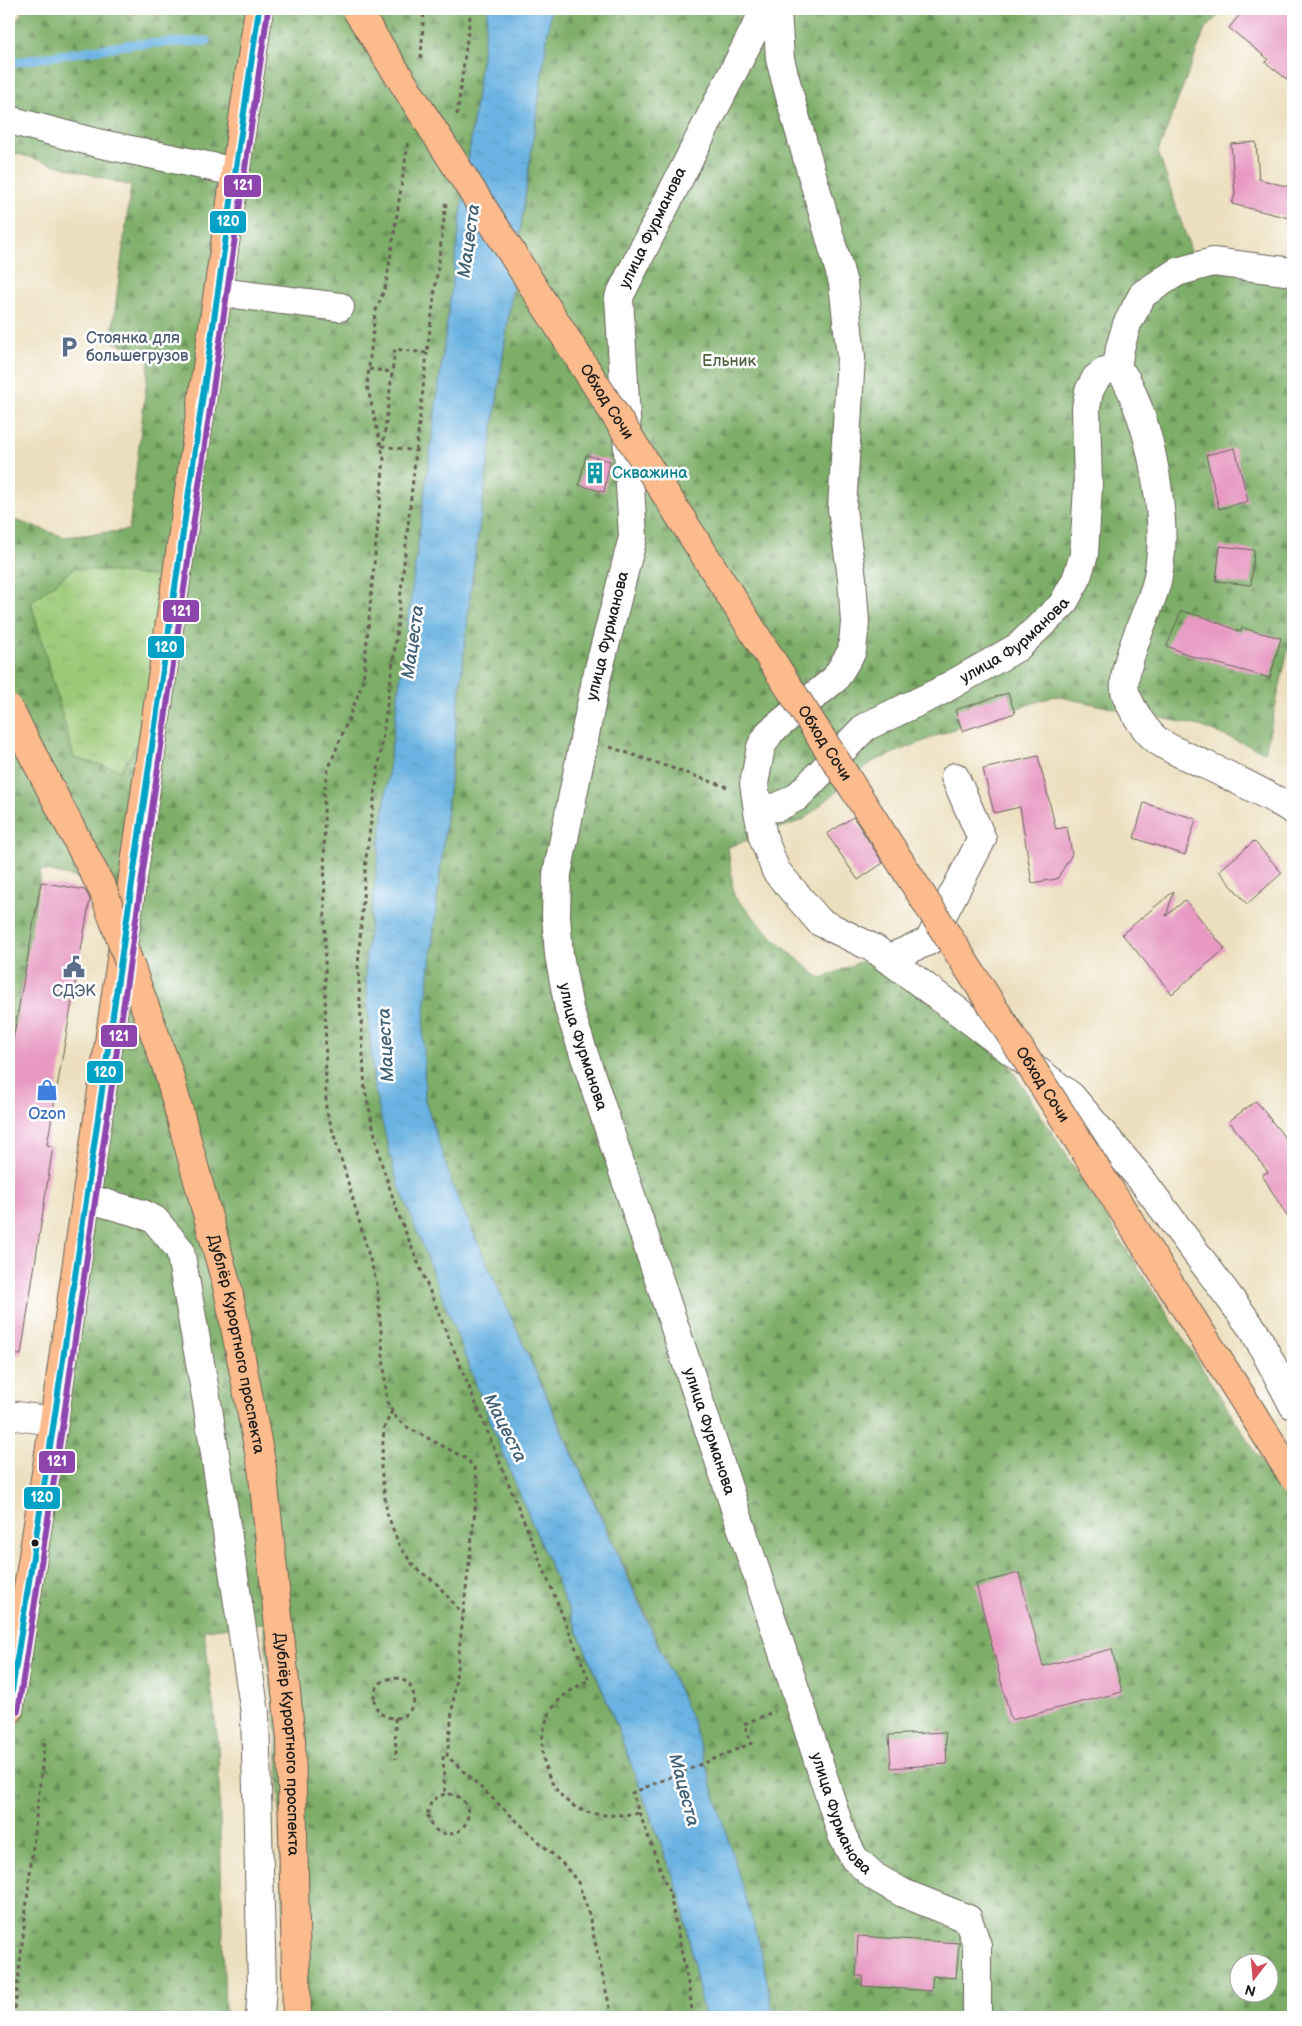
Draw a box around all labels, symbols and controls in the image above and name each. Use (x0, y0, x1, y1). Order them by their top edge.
street label: улица Фурманова (615, 164, 691, 292)
line badge: 121 (223, 174, 262, 198)
text: 121 (233, 177, 253, 194)
water label: Мацеста (453, 203, 485, 279)
line badge: 120 (209, 210, 247, 234)
text: 120 (217, 213, 240, 230)
place label: Стоянка для большегрузов (86, 329, 189, 366)
parking icon: Стоянка для большегрузов (56, 334, 82, 360)
park label: Ельник (702, 352, 756, 371)
street label: Обход Сочи (576, 361, 638, 443)
building icon: Скважина (582, 460, 608, 486)
place label: Скважина (612, 464, 688, 483)
street label: улица Фурманова (583, 569, 633, 703)
street label: улица Фурманова (957, 594, 1074, 687)
line badge: 121 (162, 599, 200, 623)
text: 121 (171, 603, 191, 620)
water label: Мацеста (397, 604, 429, 680)
line badge: 120 (147, 635, 185, 659)
text: 120 (155, 639, 178, 656)
street label: Обход Сочи (794, 702, 856, 784)
public building icon: СДЭК (61, 954, 87, 980)
street label: улица Фурманова (555, 981, 612, 1114)
place label: СДЭК (52, 982, 96, 1001)
water label: Мацеста (374, 1007, 398, 1083)
line badge: 121 (100, 1024, 138, 1048)
text: 121 (109, 1028, 129, 1045)
street label: Обход Сочи (1011, 1043, 1074, 1126)
line badge: 120 (86, 1060, 124, 1084)
text: 120 (94, 1064, 117, 1081)
shop icon: Ozon (34, 1077, 60, 1103)
place label: Ozon (28, 1105, 66, 1124)
street label: Дублёр Курортного проспекта (204, 1232, 269, 1456)
street label: улица Фурманова (679, 1365, 739, 1498)
water label: Мацеста (479, 1390, 531, 1466)
line badge: 121 (38, 1450, 76, 1474)
text: 121 (47, 1453, 67, 1470)
line badge: 120 (23, 1486, 61, 1510)
text: 120 (31, 1489, 54, 1506)
unlabelled marker (30, 1538, 40, 1548)
street label: Дублёр Курортного проспекта (270, 1632, 303, 1857)
street label: улица Фурманова (807, 1750, 876, 1879)
water label: Мацеста (664, 1751, 704, 1829)
north arrow (1230, 1954, 1280, 2004)
text: N (1243, 1980, 1258, 2000)

